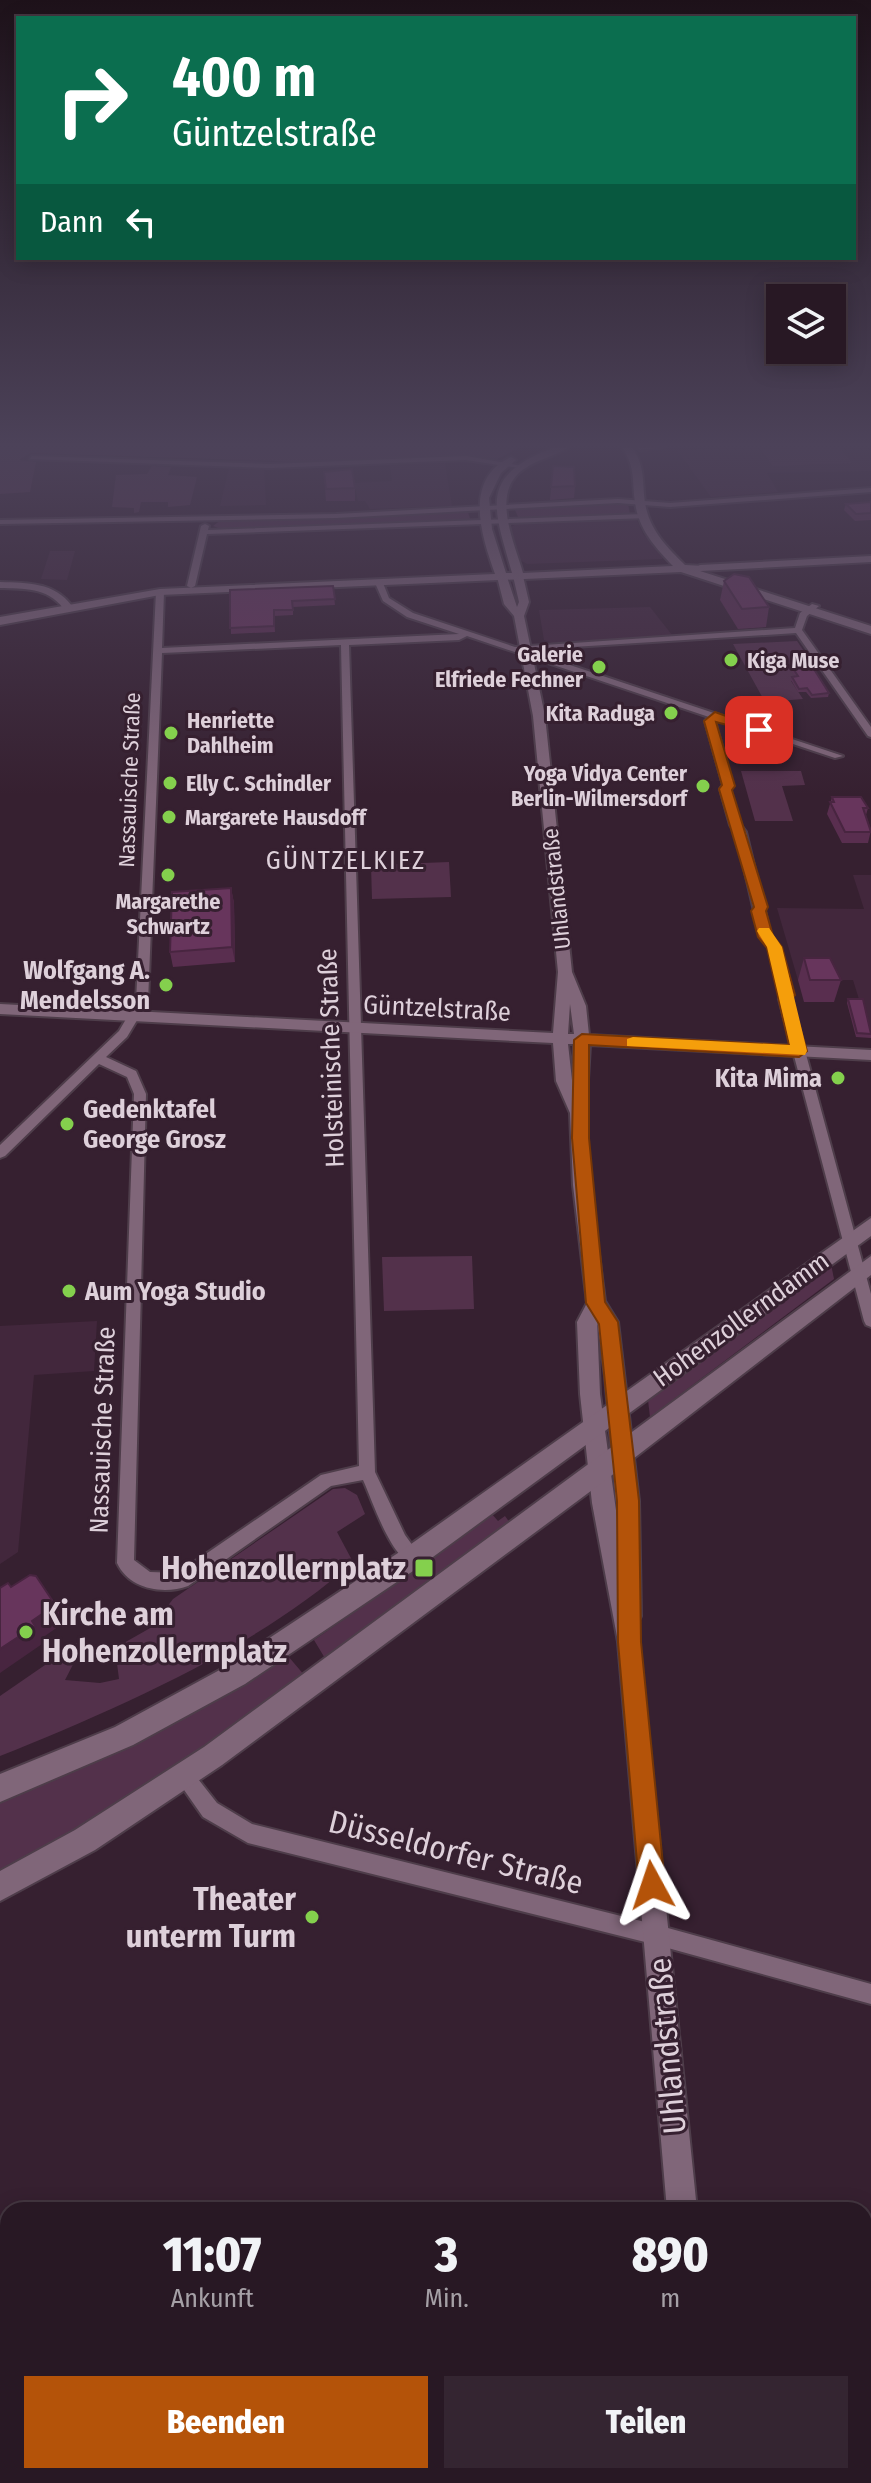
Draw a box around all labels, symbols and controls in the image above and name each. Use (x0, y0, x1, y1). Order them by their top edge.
text: 400 m (172, 44, 316, 111)
icon: right (40, 48, 144, 152)
text: Güntzelstraße (172, 112, 377, 156)
icon: left (119, 200, 163, 244)
text: Dann (40, 204, 103, 240)
map controls (766, 284, 846, 364)
button: layers (766, 284, 846, 364)
place label: Galerie Elfriede Fechner (435, 641, 584, 693)
place label: Kiga Muse (747, 647, 839, 674)
marker: Kiga Muse (722, 651, 740, 669)
marker: Galerie Elfriede Fechner (590, 658, 608, 676)
street label: Nassauische Straße (113, 692, 146, 868)
pin (725, 696, 793, 764)
place label: Kita Raduga (546, 700, 655, 727)
marker: Kita Raduga (662, 704, 680, 722)
place label: Henriette Dahlheim (187, 707, 274, 759)
icon: arrive (737, 708, 781, 752)
marker: Henriette Dahlheim (162, 724, 180, 742)
place label: Yoga Vidya Center Berlin-Wilmersdorf (511, 760, 689, 812)
place label: Elly C. Schindler (186, 770, 332, 797)
marker: Elly C. Schindler (161, 774, 179, 792)
marker: Yoga Vidya Center Berlin-Wilmersdorf (694, 777, 712, 795)
place label: Margarete Hausdoff (185, 804, 368, 831)
marker: Margarete Hausdoff (160, 808, 178, 826)
street label: Uhlandstraße (537, 827, 576, 951)
district label: GÜNTZELKIEZ (266, 845, 426, 876)
marker: Margarethe Schwartz (159, 866, 177, 884)
place label: Margarethe Schwartz (116, 888, 221, 940)
street label: Holsteinische Straße (312, 948, 351, 1168)
place label: Wolfgang A. Mendelsson (20, 955, 150, 1016)
marker: Wolfgang A. Mendelsson (157, 976, 175, 994)
street label: Güntzelstraße (362, 989, 512, 1028)
place label: Kita Mima (715, 1063, 822, 1094)
marker: Kita Mima (829, 1069, 847, 1087)
place label: Gedenktafel George Grosz (83, 1094, 226, 1155)
marker: Gedenktafel George Grosz (58, 1115, 76, 1133)
street label: Hohenzollerndamm (648, 1245, 835, 1393)
place label: Aum Yoga Studio (84, 1276, 266, 1307)
marker: Aum Yoga Studio (60, 1282, 78, 1300)
street label: Nassauische Straße (83, 1326, 122, 1534)
place label: Hohenzollernplatz (161, 1549, 406, 1587)
marker: Hohenzollernplatz (413, 1557, 435, 1579)
place label: Kirche am Hohenzollernplatz (42, 1595, 287, 1670)
marker: Kirche am Hohenzollernplatz (17, 1623, 35, 1641)
street label: Düsseldorfer Straße (325, 1802, 587, 1902)
position arrow (610, 1843, 694, 1927)
place label: Theater unterm Turm (126, 1880, 296, 1955)
marker: Theater unterm Turm (303, 1908, 321, 1926)
street label: Uhlandstraße (640, 1956, 694, 2136)
text: 11:07 (163, 2226, 261, 2284)
text: 3 (435, 2226, 458, 2284)
text: 890 (632, 2226, 709, 2284)
text: Ankunft (171, 2283, 254, 2314)
text: Min. (424, 2283, 469, 2314)
text: m (660, 2283, 680, 2314)
button: Beenden (24, 2376, 428, 2468)
button: Teilen (444, 2376, 848, 2468)

